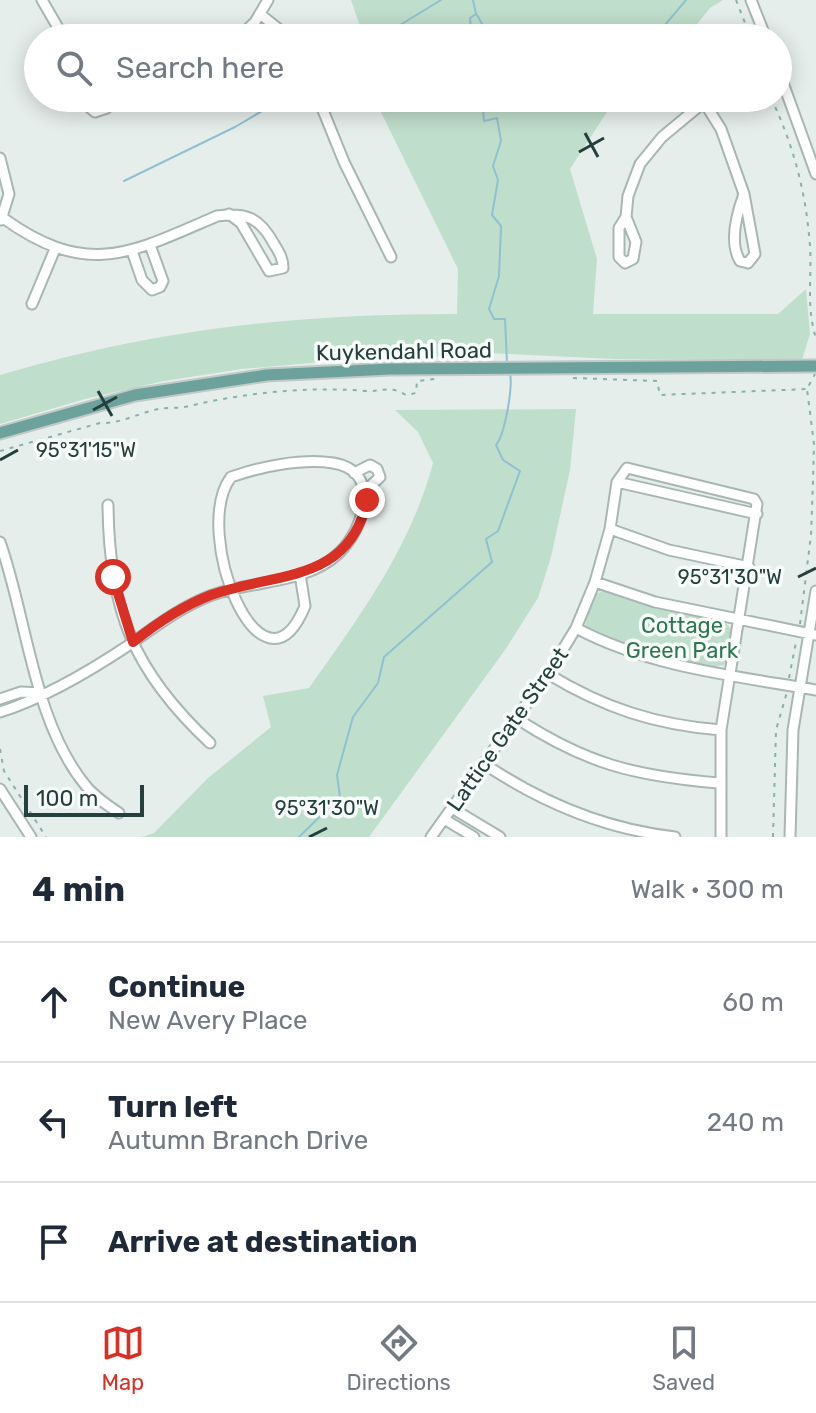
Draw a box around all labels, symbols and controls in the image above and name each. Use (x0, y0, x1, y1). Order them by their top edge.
search box (24, 24, 792, 112)
icon: search (52, 46, 96, 90)
text: Search here (116, 50, 284, 86)
street label: Kuykendahl Road (316, 336, 492, 367)
text: 95°31'15"W (36, 438, 136, 462)
route end (349, 482, 385, 518)
route start (95, 559, 131, 595)
text: 95°31'30"W (678, 565, 782, 589)
park label: Cottage Green Park (626, 612, 739, 664)
street label: Lattice Gate Street (441, 642, 574, 816)
scale bar (24, 781, 144, 817)
text: 100 m (36, 785, 98, 812)
text: 95°31'30"W (275, 796, 379, 820)
text: 4 min (32, 869, 125, 910)
text: Walk · 300 m (630, 874, 784, 905)
text: Continue (108, 969, 245, 1005)
icon: ahead (32, 980, 76, 1024)
text: 60 m (722, 987, 784, 1018)
text: New Avery Place (108, 1005, 308, 1036)
text: Turn left (108, 1089, 238, 1125)
icon: left (32, 1100, 76, 1144)
text: 240 m (707, 1107, 784, 1138)
text: Autumn Branch Drive (108, 1125, 368, 1156)
icon: arrive (32, 1220, 76, 1264)
text: Arrive at destination (108, 1224, 418, 1260)
tab: Map (101, 1321, 145, 1396)
tab: Directions (346, 1321, 451, 1396)
tab: Saved (652, 1321, 715, 1396)

